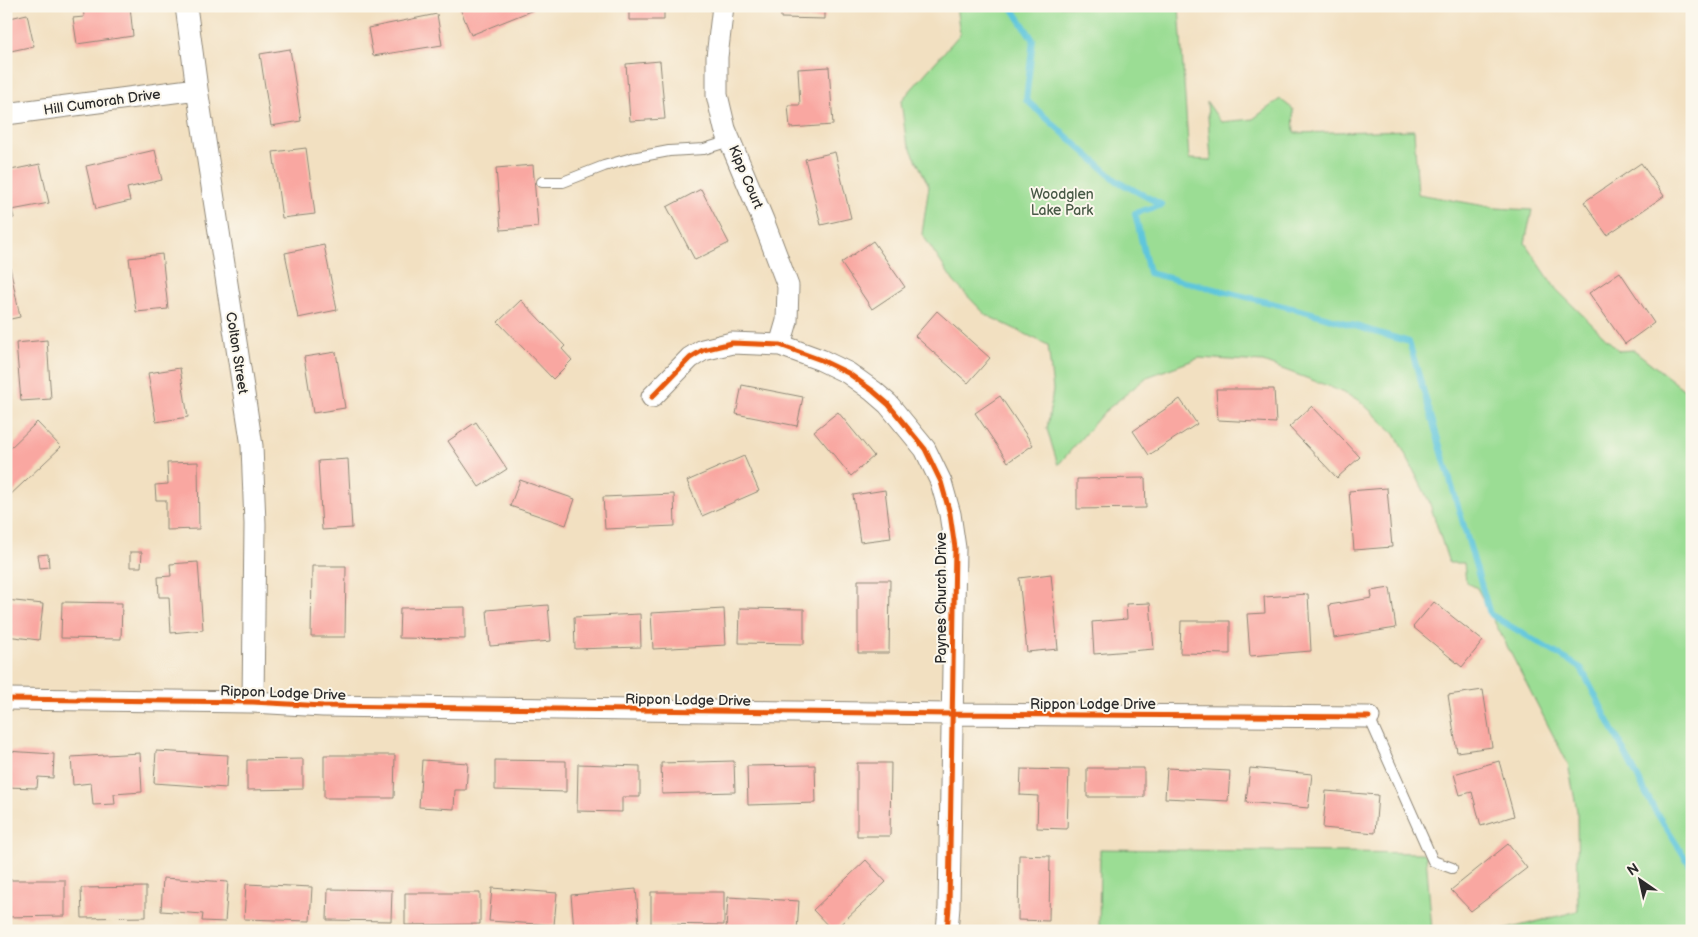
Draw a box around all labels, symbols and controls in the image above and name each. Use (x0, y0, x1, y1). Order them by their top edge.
street label: Hill Cumorah Drive (42, 85, 162, 119)
street label: Kipp Court (725, 143, 767, 212)
park label: Woodglen Lake Park (1030, 186, 1094, 219)
street label: Colton Street (222, 311, 252, 396)
street label: Paynes Church Drive (933, 532, 950, 664)
street label: Rippon Lodge Drive (220, 682, 346, 704)
street label: Rippon Lodge Drive (625, 690, 751, 710)
street label: Rippon Lodge Drive (1030, 696, 1156, 713)
north arrow (1616, 854, 1666, 904)
text: N (1624, 860, 1642, 880)

